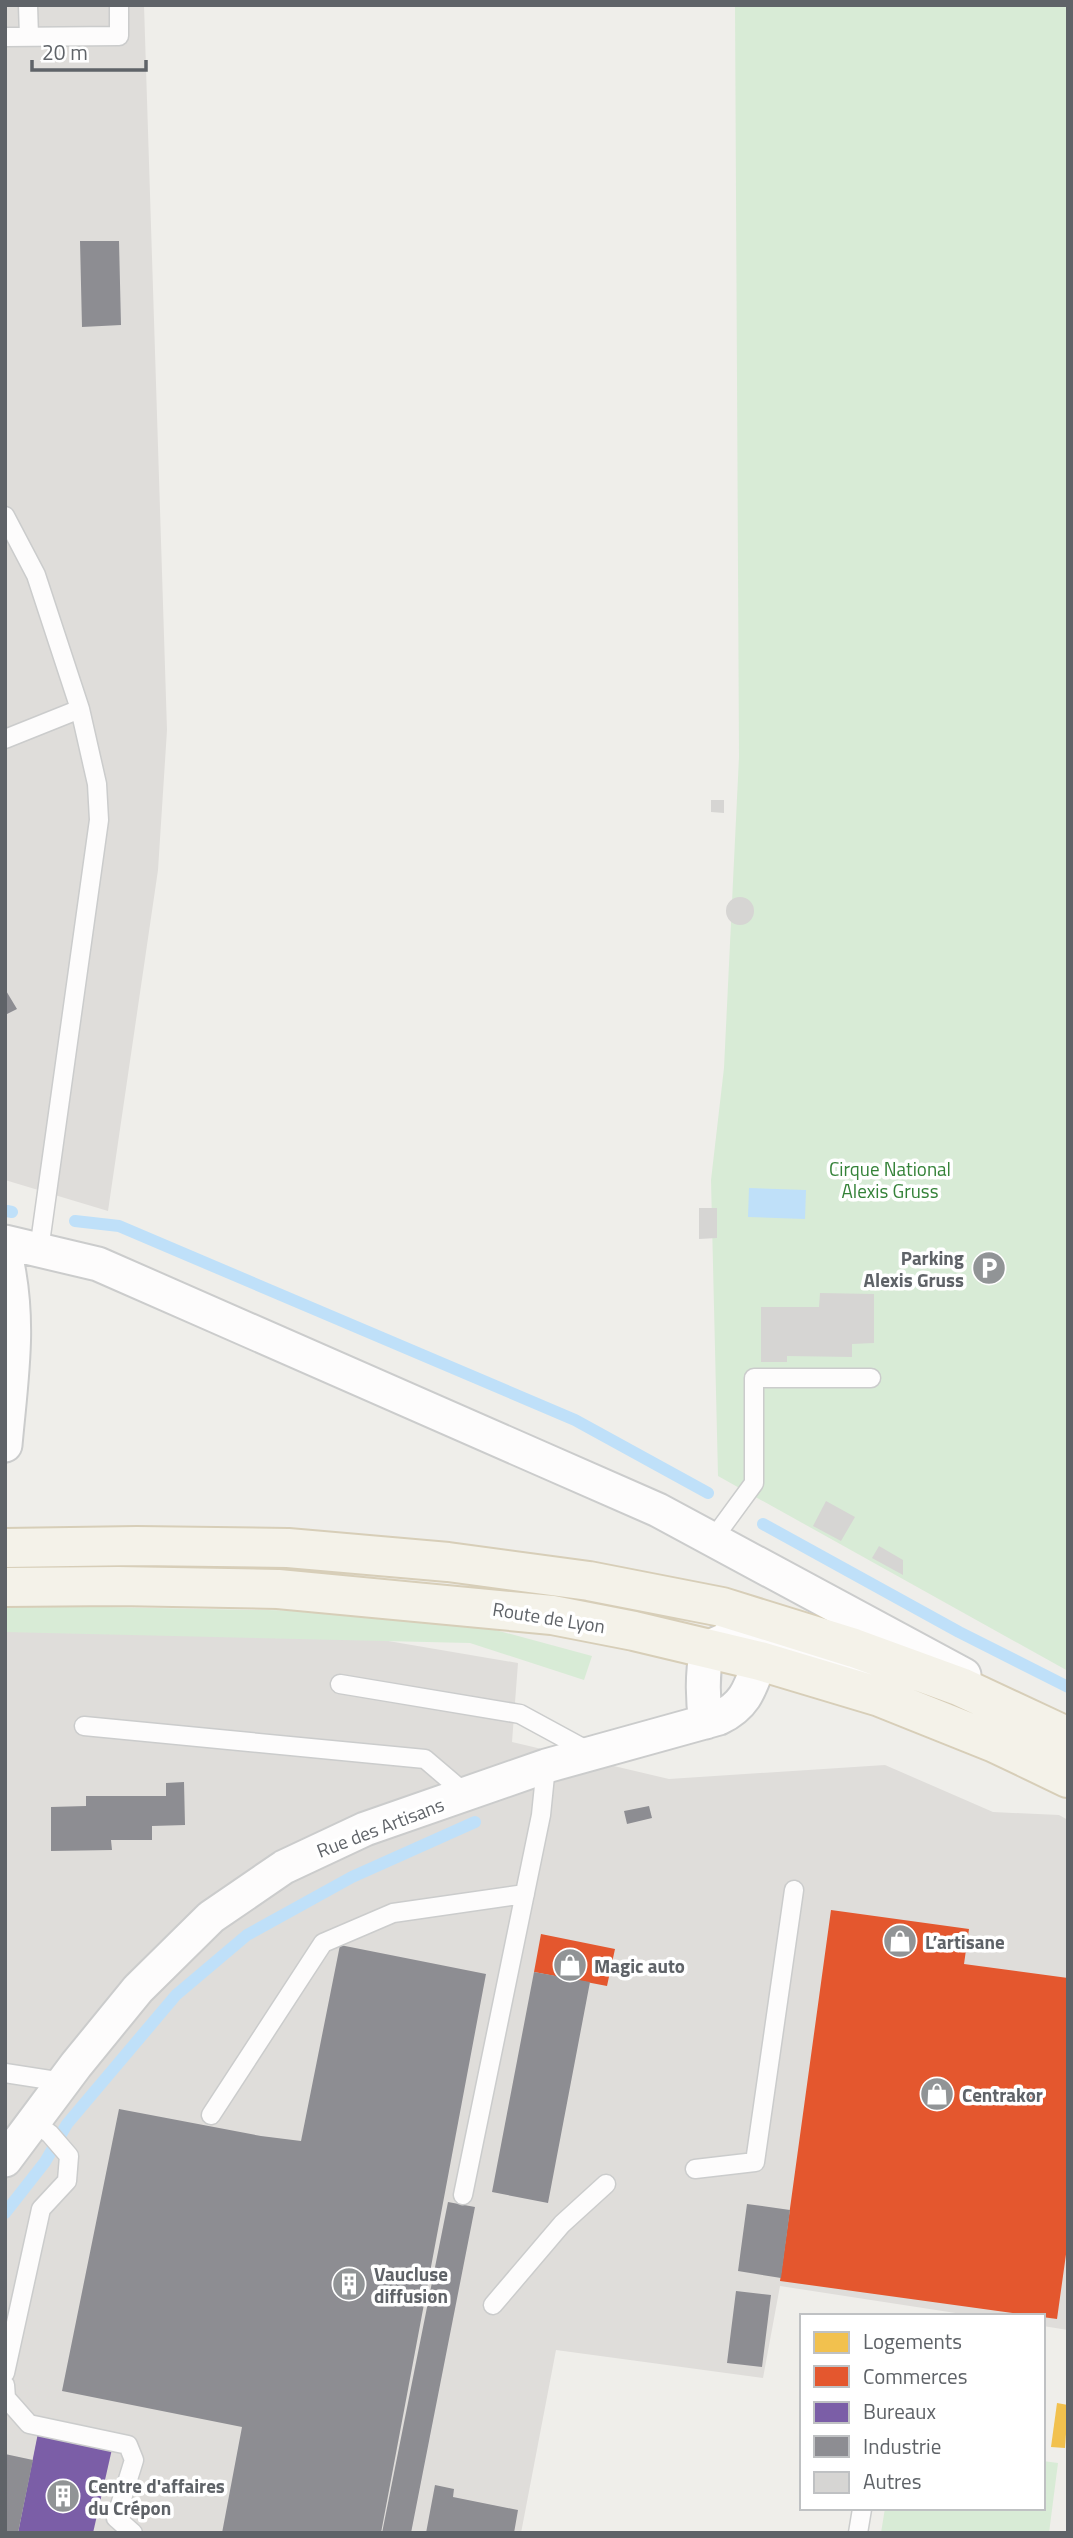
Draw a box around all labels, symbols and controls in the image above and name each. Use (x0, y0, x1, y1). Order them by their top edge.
scale bar (32, 28, 145, 72)
text: 20 m (42, 36, 88, 68)
park label: Cirque National Alexis Gruss (829, 1154, 951, 1205)
place label: Parking Alexis Gruss (864, 1243, 964, 1294)
parking icon: Parking Alexis Gruss (970, 1249, 1008, 1287)
street label: Route de Lyon (491, 1594, 607, 1640)
street label: Rue des Artisans (312, 1789, 448, 1865)
shop icon: L’artisane (881, 1922, 919, 1960)
place label: L’artisane (925, 1927, 1005, 1956)
shop icon: Magic auto (551, 1946, 589, 1984)
place label: Magic auto (594, 1951, 685, 1980)
shop icon: Centrakor (918, 2075, 956, 2113)
place label: Centrakor (962, 2080, 1043, 2109)
place label: Vaucluse diffusion (374, 2259, 448, 2310)
building icon: Vaucluse diffusion (330, 2265, 368, 2303)
legend (800, 2314, 1045, 2510)
text: Logements (863, 2325, 962, 2357)
text: Commerces (863, 2360, 967, 2392)
text: Bureaux (863, 2395, 936, 2427)
text: Industrie (863, 2430, 941, 2462)
text: Autres (863, 2465, 921, 2497)
place label: Centre d'affaires du Crépon (88, 2471, 225, 2522)
building icon: Centre d'affaires du Crépon (44, 2477, 82, 2515)

